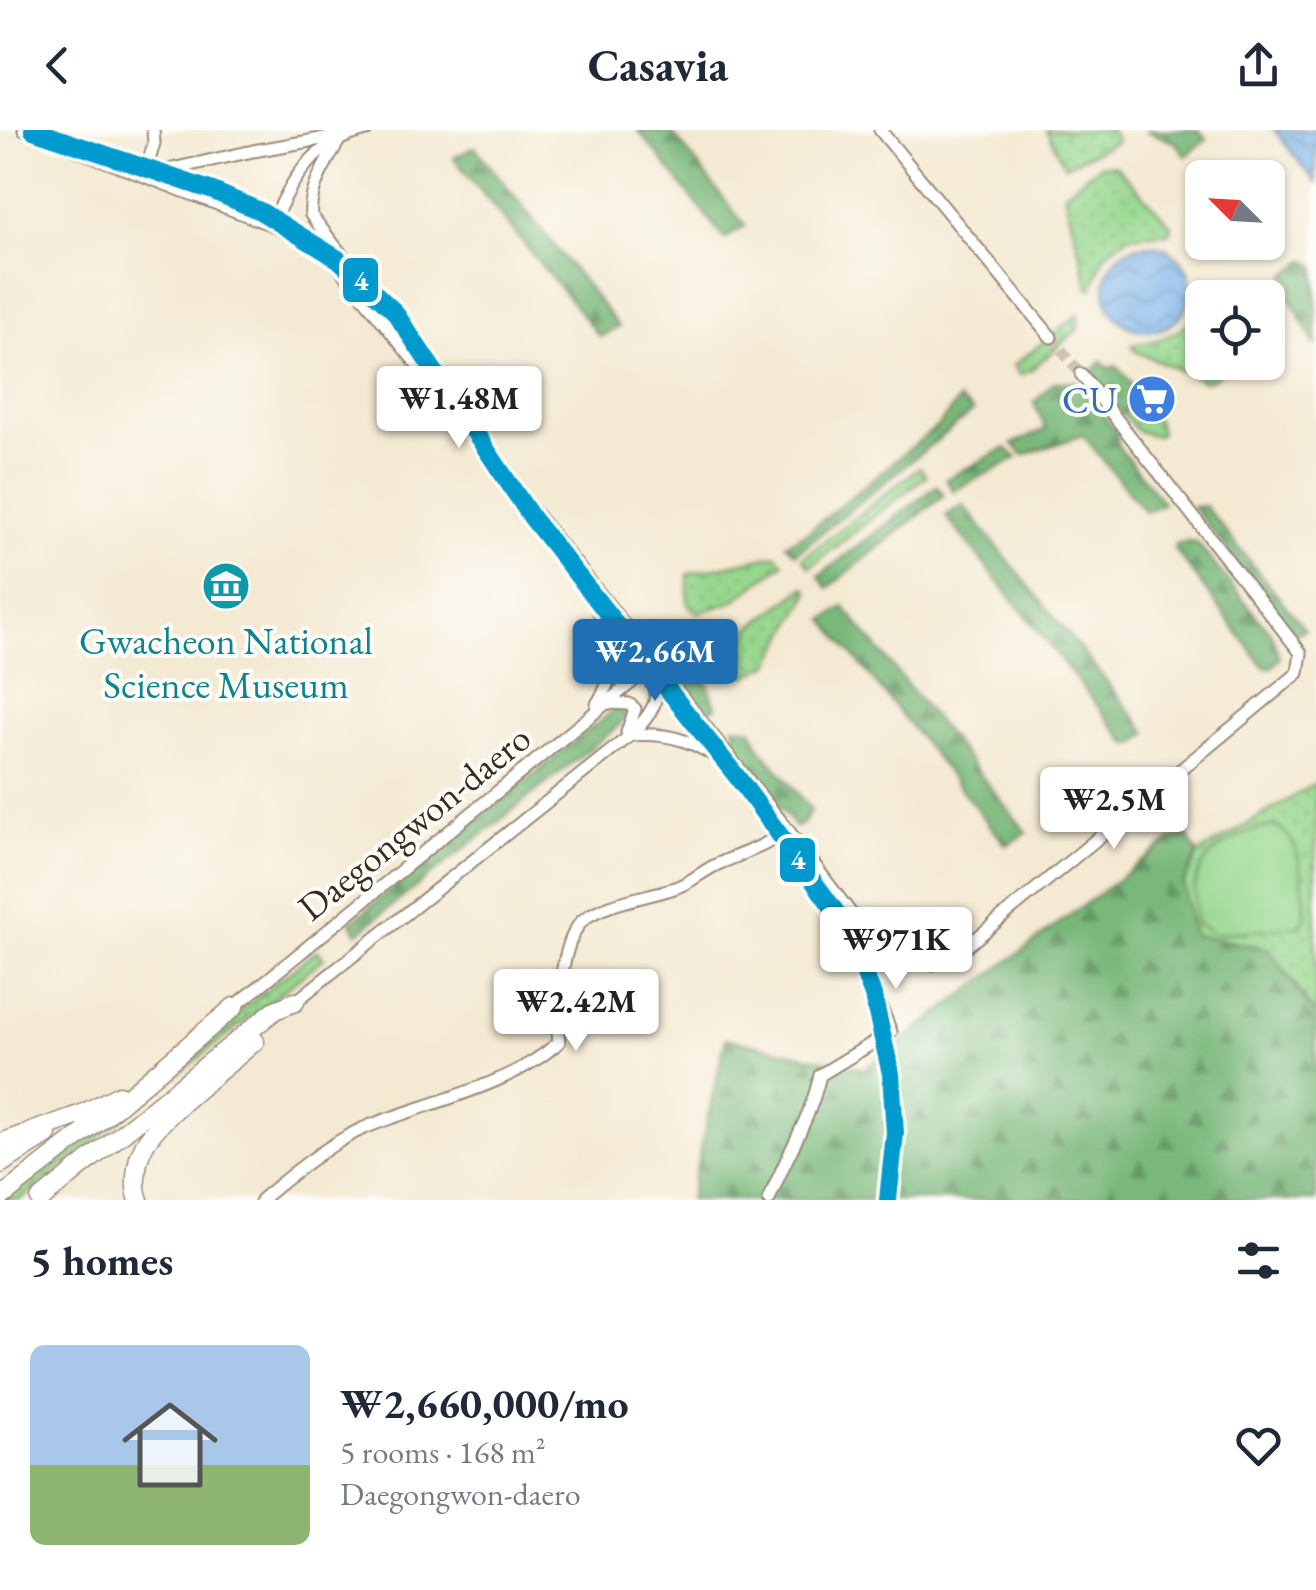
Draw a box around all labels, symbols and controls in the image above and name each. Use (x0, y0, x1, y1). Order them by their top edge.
text: Casavia (588, 36, 728, 94)
icon: back (30, 38, 85, 93)
icon: share (1231, 38, 1286, 93)
north arrow (1185, 160, 1285, 260)
map controls (1185, 160, 1285, 380)
line badge: 4 (341, 256, 380, 304)
text: 4 (354, 262, 370, 298)
button: locate (1185, 280, 1285, 380)
pin: ₩1.48M (378, 366, 540, 451)
supermarket icon: CU (1126, 373, 1178, 425)
place label: CU (1062, 375, 1117, 424)
text: ₩1.48M (399, 377, 519, 419)
museum icon: Gwacheon National Science Museum (200, 560, 252, 612)
place label: Gwacheon National Science Museum (79, 616, 373, 709)
pin: ₩2.66M (574, 619, 736, 704)
text: ₩2.66M (595, 630, 715, 672)
street label: Daegongwon-daero (288, 713, 540, 931)
pin: ₩2.5M (1044, 767, 1184, 852)
text: ₩2.5M (1062, 778, 1166, 820)
line badge: 4 (778, 836, 817, 884)
text: 4 (791, 841, 807, 877)
pin: ₩971K (826, 907, 966, 992)
text: ₩971K (842, 918, 950, 960)
pin: ₩2.42M (495, 969, 657, 1054)
text: ₩2.42M (516, 980, 636, 1022)
text: 5 homes (30, 1233, 173, 1288)
icon: filters (1231, 1233, 1286, 1288)
text: ₩2,660,000/mo (340, 1376, 629, 1431)
icon: home (110, 1385, 230, 1505)
icon: heart (1231, 1418, 1286, 1473)
text: 5 rooms · 168 m² (340, 1431, 546, 1473)
text: Daegongwon-daero (340, 1473, 581, 1515)

